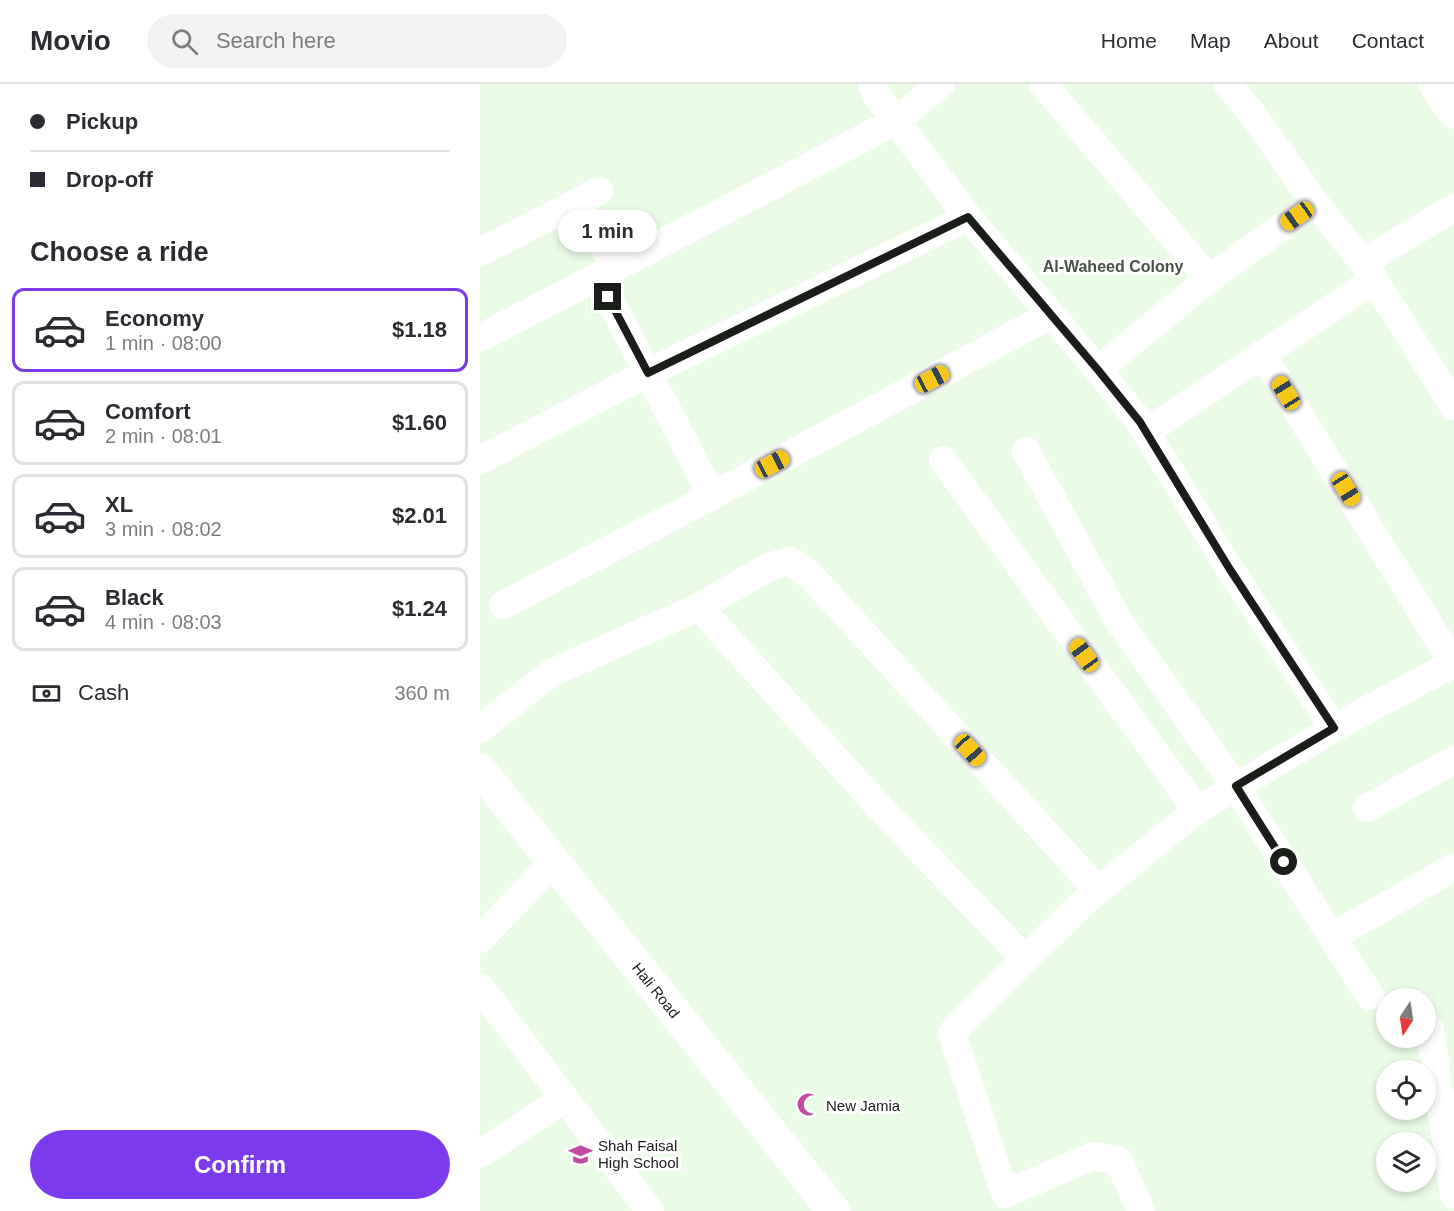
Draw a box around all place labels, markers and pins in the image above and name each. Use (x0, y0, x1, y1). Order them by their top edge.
mosque icon: New Jamia (795, 1092, 821, 1118)
place label: New Jamia (826, 1097, 901, 1114)
place label: Shah Faisal High School (598, 1137, 679, 1171)
school or university icon: Shah Faisal High School (567, 1141, 593, 1167)

